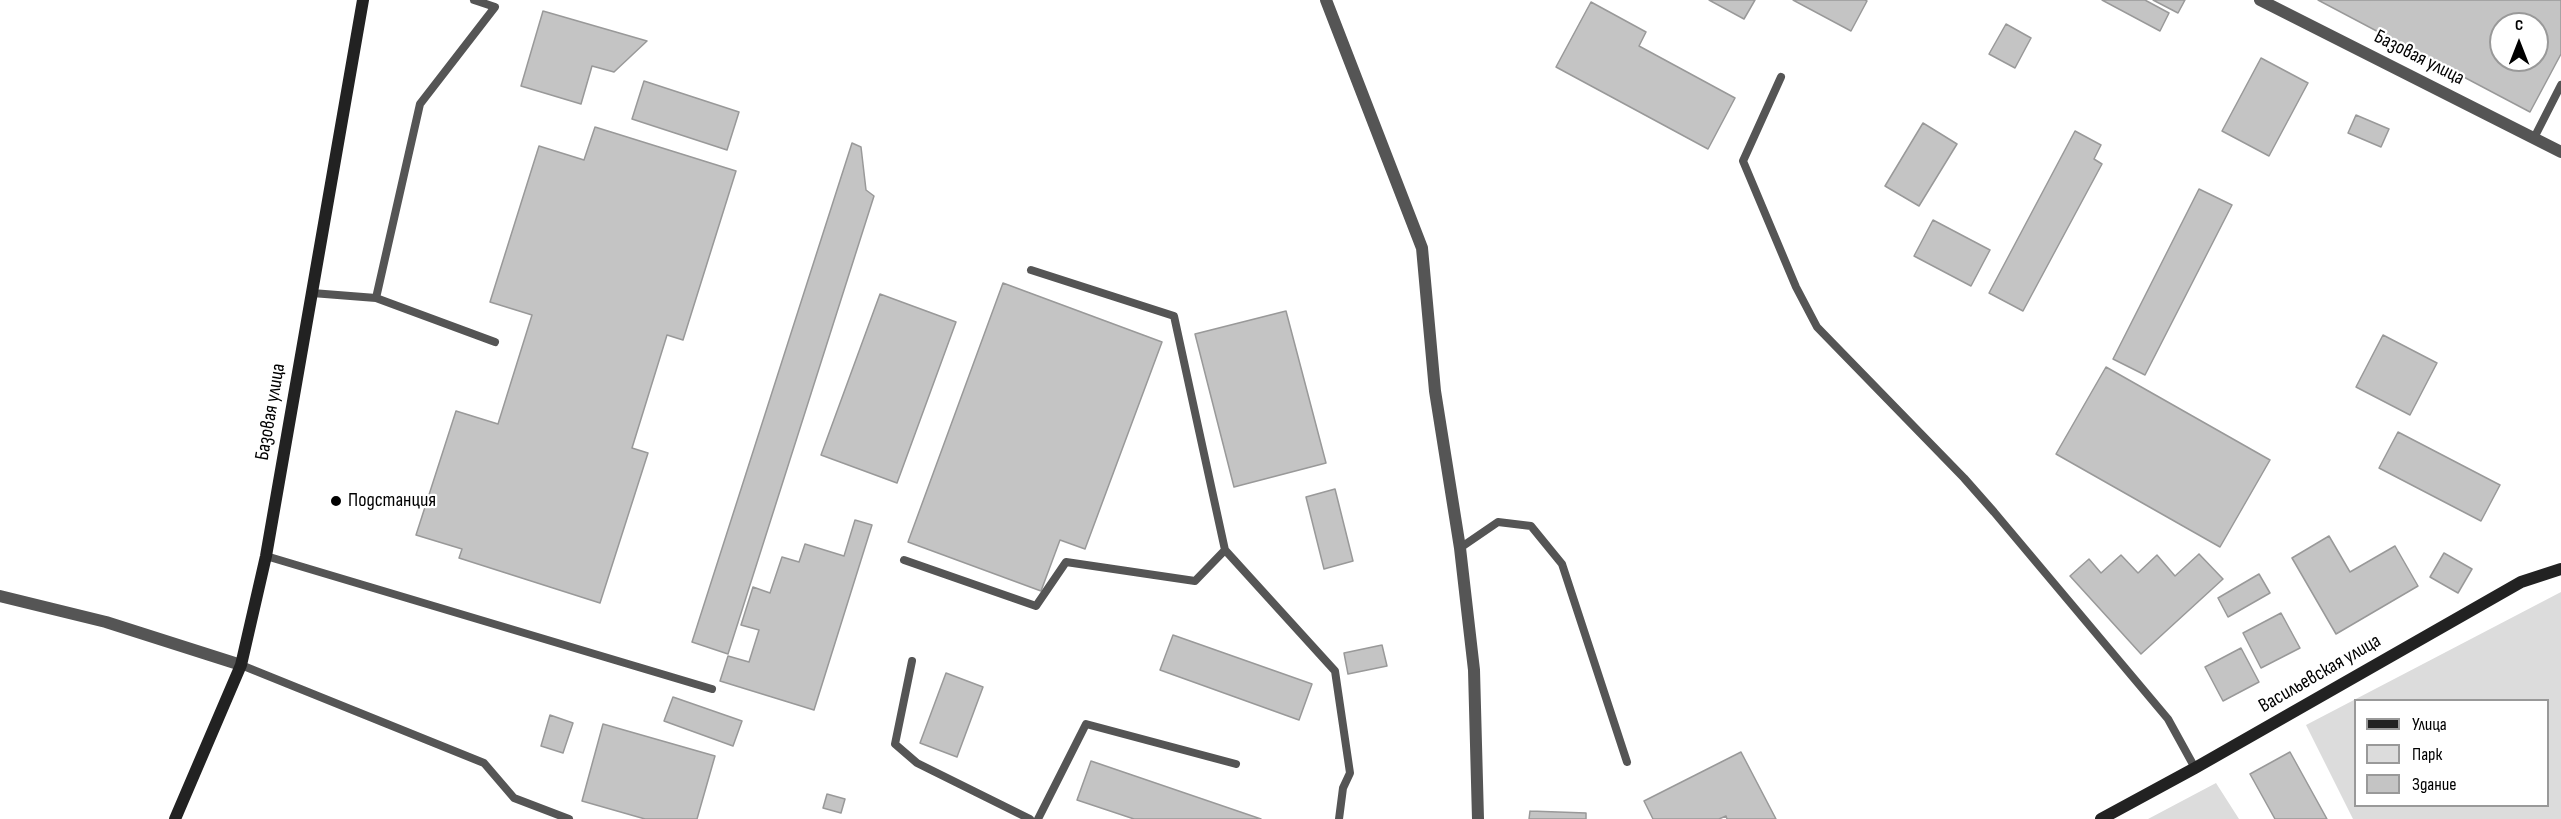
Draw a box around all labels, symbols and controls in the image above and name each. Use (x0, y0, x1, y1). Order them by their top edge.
north arrow (2489, 12, 2549, 72)
text: С (2515, 16, 2523, 35)
street label: Базовая улица (2370, 25, 2468, 91)
street label: Базовая улица (251, 362, 291, 462)
place label: Подстанция (348, 489, 436, 513)
marker: Подстанция (329, 494, 343, 508)
street label: Васильевская улица (2255, 629, 2385, 719)
legend (2354, 699, 2549, 807)
text: Улица (2412, 714, 2447, 735)
text: Парк (2412, 744, 2442, 765)
text: Здание (2412, 774, 2457, 795)

